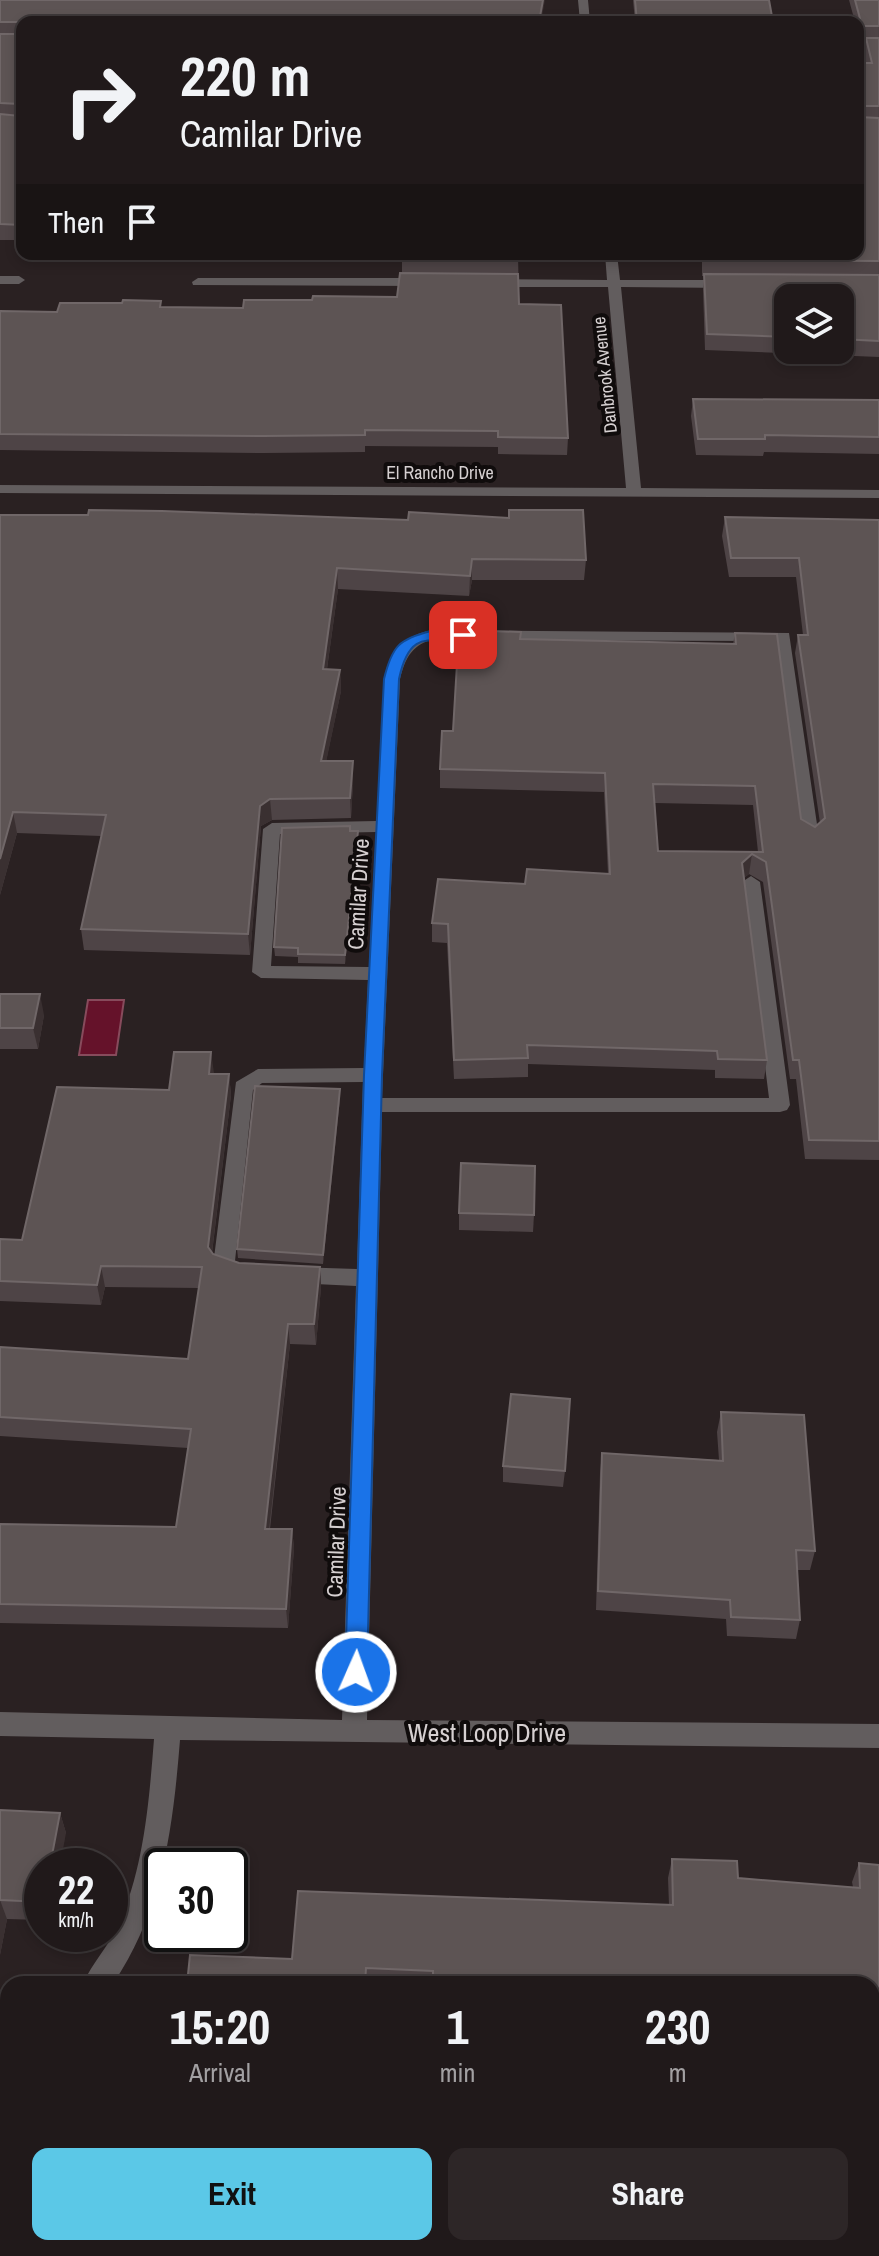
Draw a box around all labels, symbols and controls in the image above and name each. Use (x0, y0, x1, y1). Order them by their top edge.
text: 220 m (180, 38, 310, 113)
icon: right (48, 48, 152, 152)
text: Camilar Drive (180, 110, 362, 158)
icon: arrive (120, 200, 164, 244)
text: Then (48, 202, 104, 242)
map controls (774, 284, 854, 364)
button: layers (774, 284, 854, 364)
street label: Danbrook Avenue (586, 316, 623, 435)
street label: El Rancho Drive (386, 460, 494, 485)
pin (429, 601, 497, 669)
icon: arrive (441, 613, 485, 657)
street label: Camilar Drive (340, 838, 376, 950)
street label: Camilar Drive (319, 1486, 353, 1598)
position arrow (314, 1630, 398, 1714)
street label: West Loop Drive (408, 1715, 566, 1750)
speed limit sign: 30 (144, 1848, 248, 1952)
text: 22 (58, 1863, 94, 1916)
text: km/h (58, 1906, 94, 1933)
text: 15:20 (170, 1994, 270, 2059)
text: 1 (447, 1994, 468, 2059)
text: 230 (645, 1994, 710, 2059)
text: Arrival (189, 2055, 251, 2090)
text: min (440, 2055, 475, 2090)
text: m (669, 2055, 687, 2090)
button: Exit (32, 2148, 432, 2240)
button: Share (448, 2148, 848, 2240)

